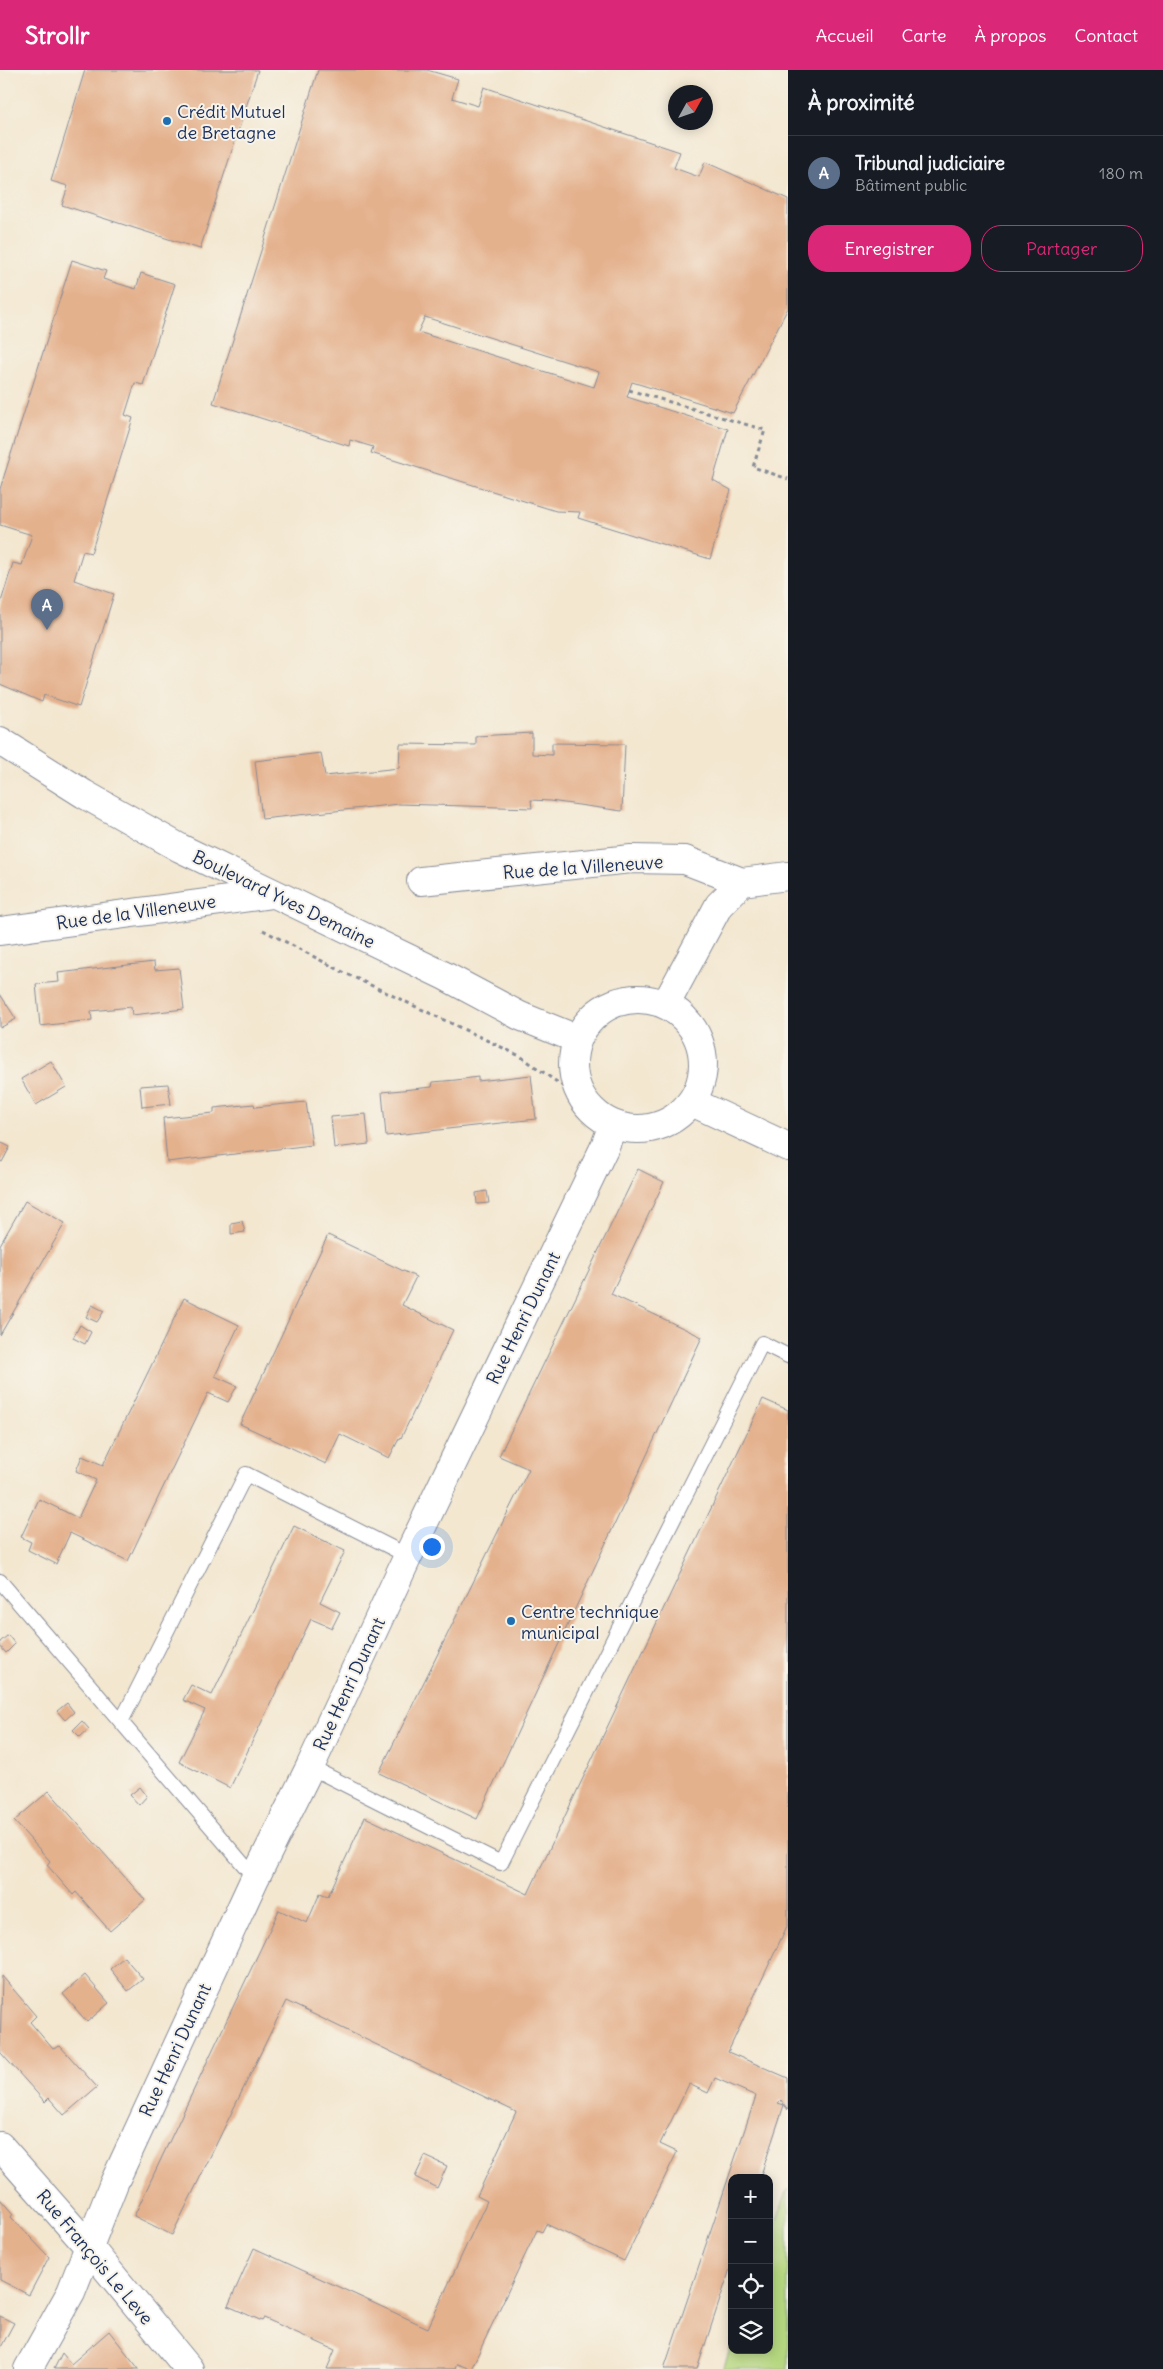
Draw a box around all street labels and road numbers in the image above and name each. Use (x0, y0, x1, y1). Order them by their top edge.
street label: Boulevard Yves Demaine (189, 845, 379, 953)
street label: Rue de la Villeneuve (502, 850, 664, 884)
street label: Rue de la Villeneuve (55, 889, 217, 935)
street label: Rue Henri Dunant (481, 1248, 565, 1388)
street label: Rue Henri Dunant (308, 1614, 390, 1754)
street label: Rue Henri Dunant (134, 1980, 216, 2120)
street label: Rue François Le Leve (32, 2185, 158, 2329)

